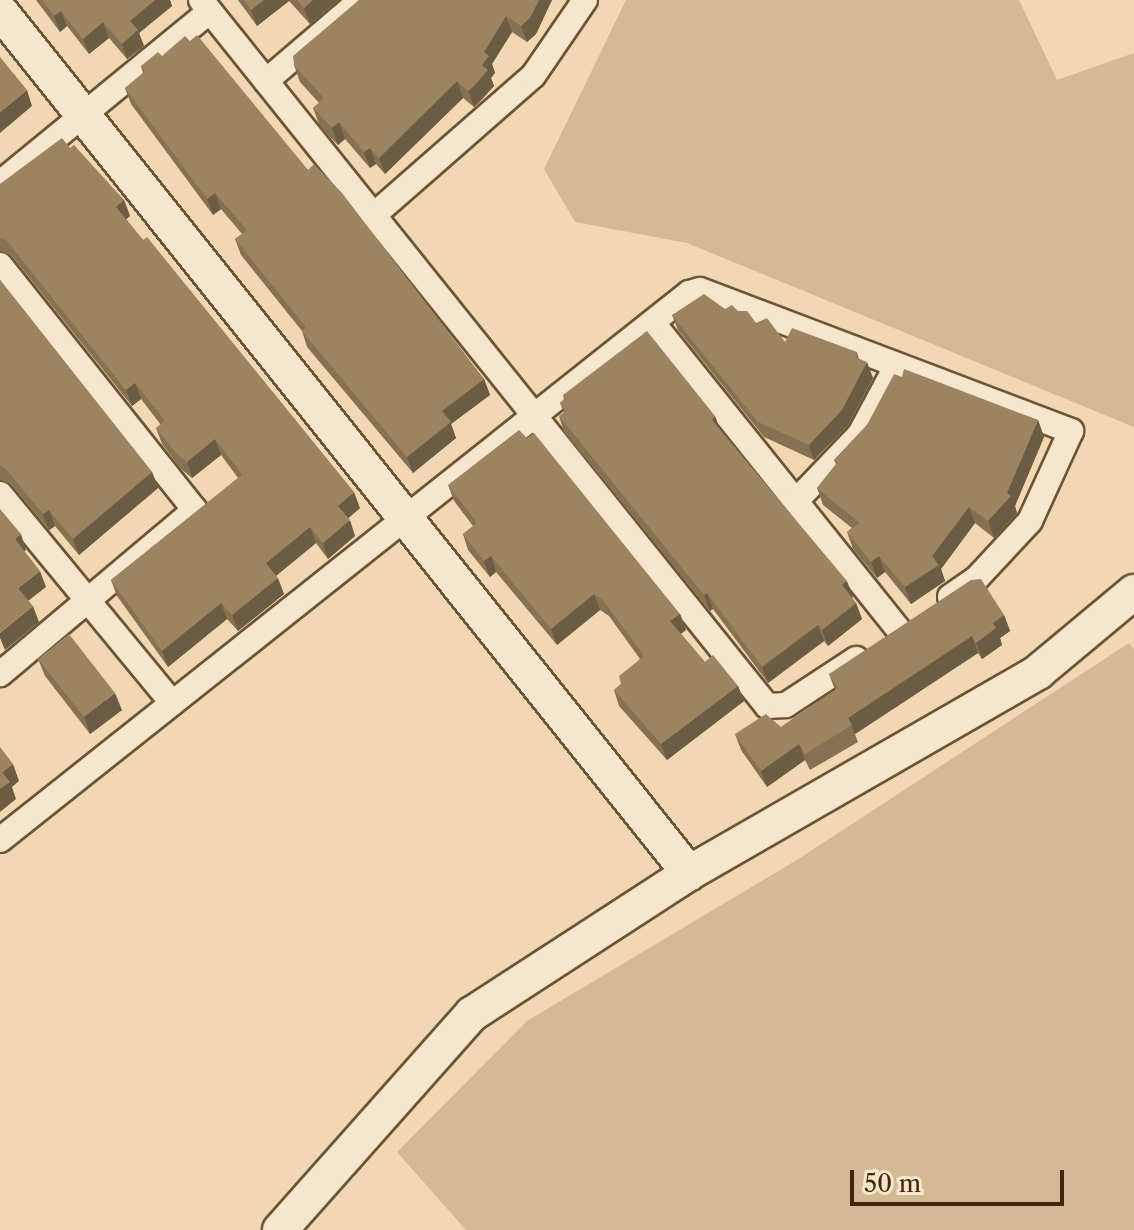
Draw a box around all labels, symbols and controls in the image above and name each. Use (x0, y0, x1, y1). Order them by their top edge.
scale bar (854, 1154, 1068, 1204)
text: 50 m (864, 1169, 921, 1198)

